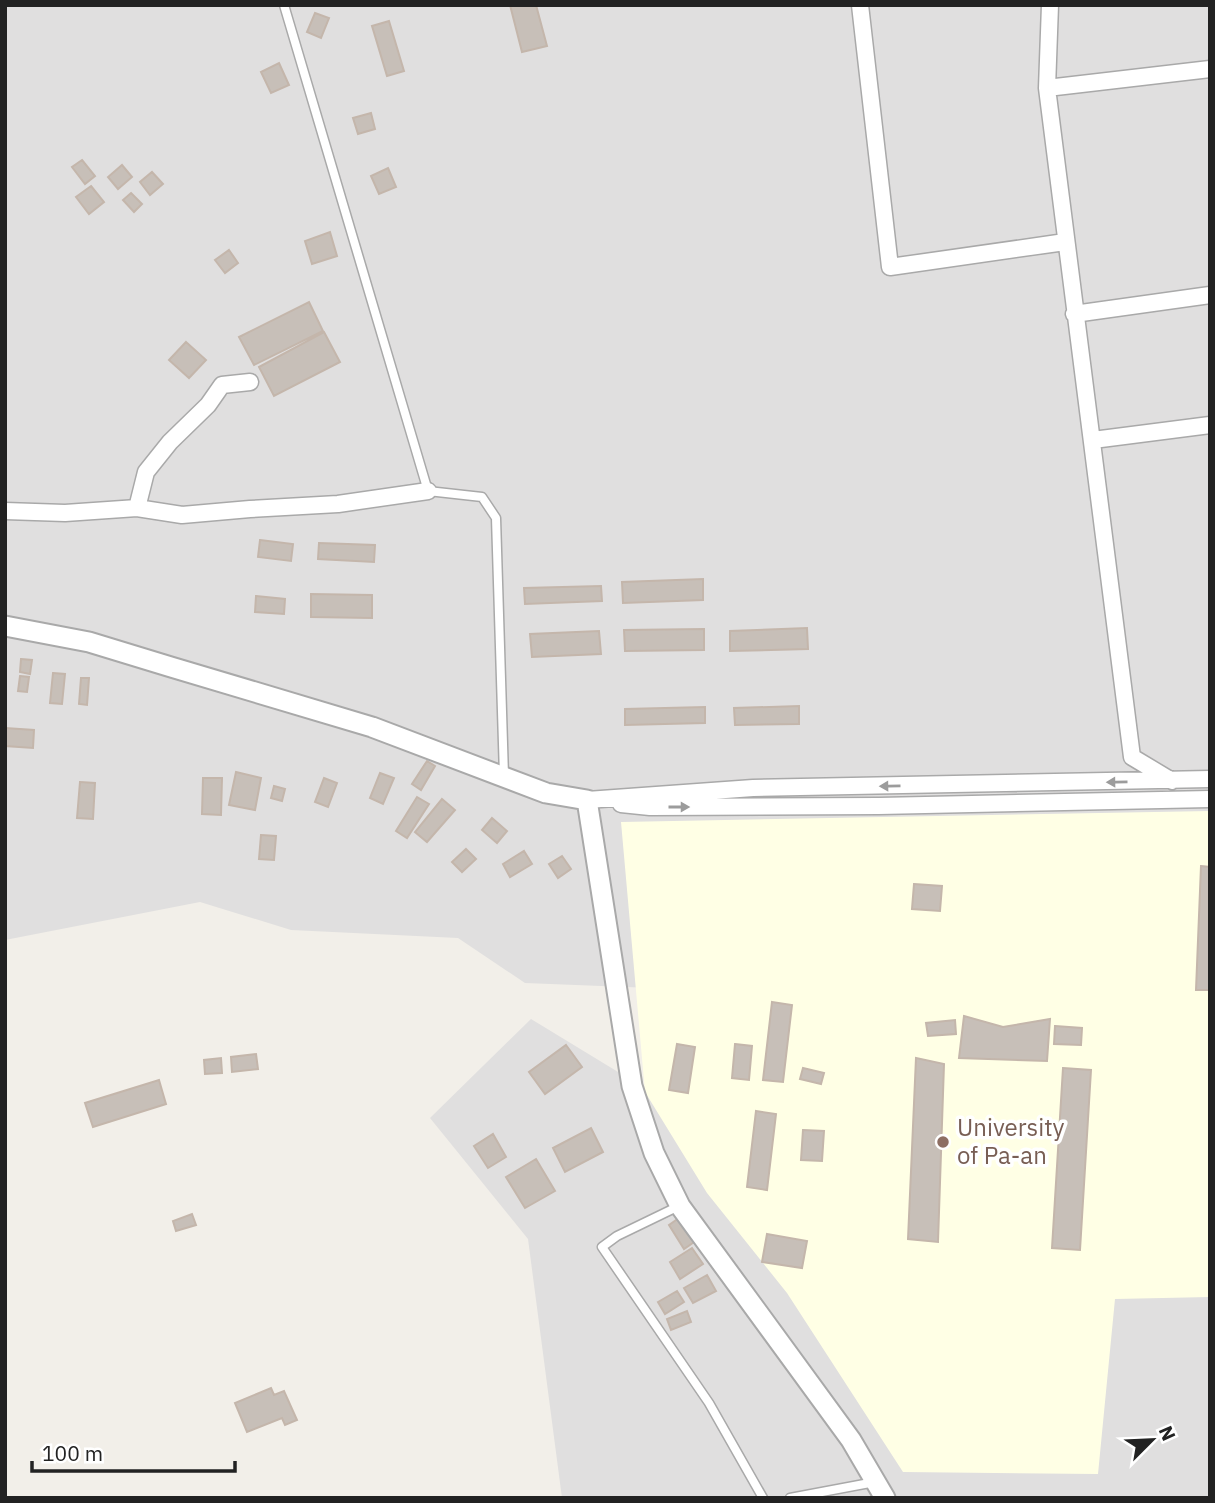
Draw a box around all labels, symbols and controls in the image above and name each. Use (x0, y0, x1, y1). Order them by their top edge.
one-way arrow (1106, 776, 1128, 788)
one-way arrow (878, 780, 900, 792)
one-way arrow (669, 801, 691, 813)
place label: University of Pa-an (957, 1111, 1065, 1171)
marker: University of Pa-an (935, 1134, 951, 1150)
north arrow (1117, 1405, 1187, 1475)
text: N (1154, 1422, 1181, 1444)
scale bar (32, 1430, 234, 1474)
text: 100 m (42, 1439, 103, 1467)

